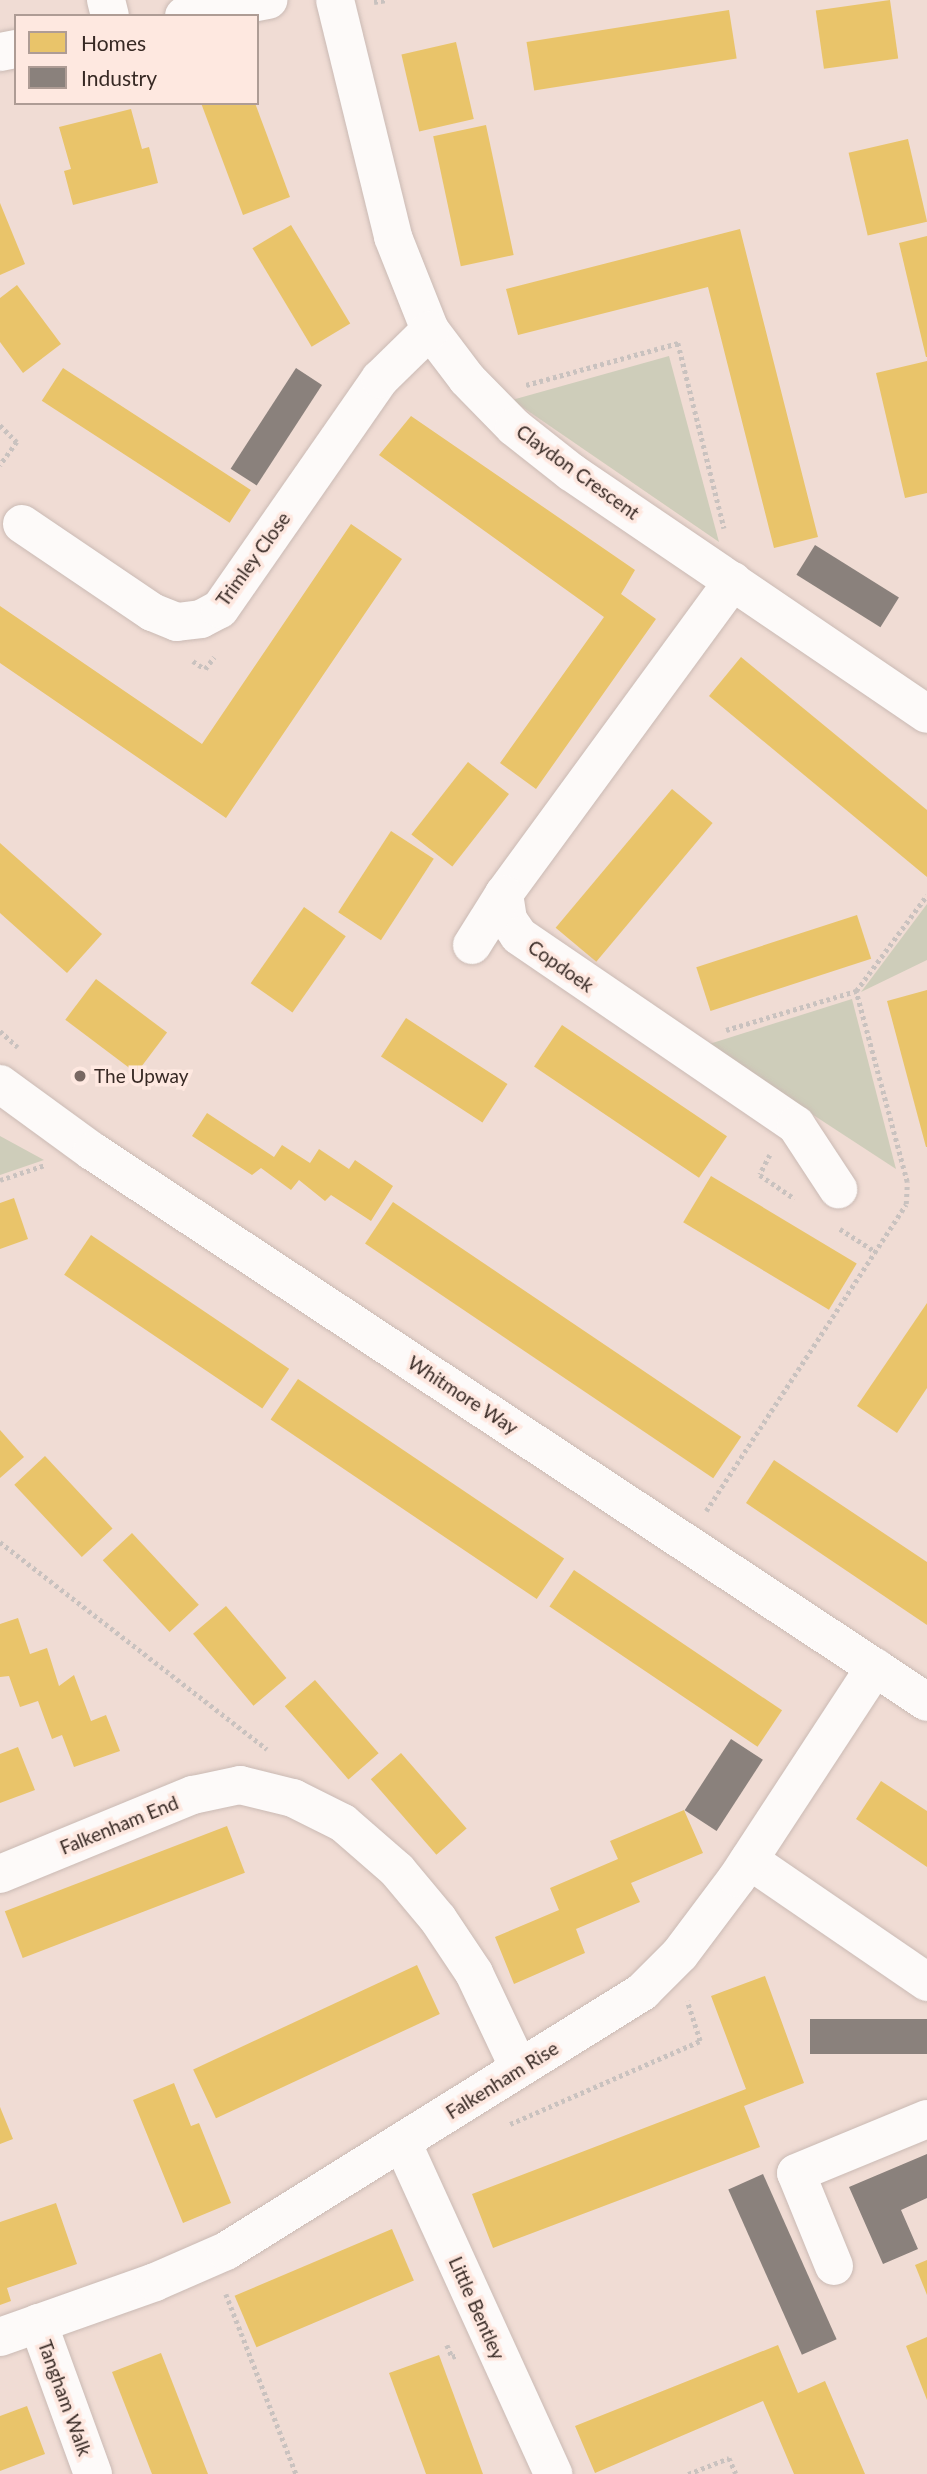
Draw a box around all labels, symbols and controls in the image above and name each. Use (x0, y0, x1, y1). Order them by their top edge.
legend (14, 14, 259, 105)
text: Homes (81, 30, 146, 55)
text: Industry (81, 65, 157, 90)
street label: Claydon Crescent (512, 420, 644, 524)
street label: Trimley Close (211, 507, 295, 611)
street label: Copdoek (524, 935, 598, 997)
place label: The Upway (94, 1065, 189, 1087)
marker: The Upway (72, 1068, 88, 1084)
street label: Whitmore Way (404, 1351, 522, 1439)
street label: Falkenham End (57, 1791, 181, 1859)
street label: Falkenham Rise (442, 2036, 562, 2124)
street label: Little Bentley (444, 2253, 510, 2363)
street label: Tangham Walk (33, 2337, 97, 2459)

